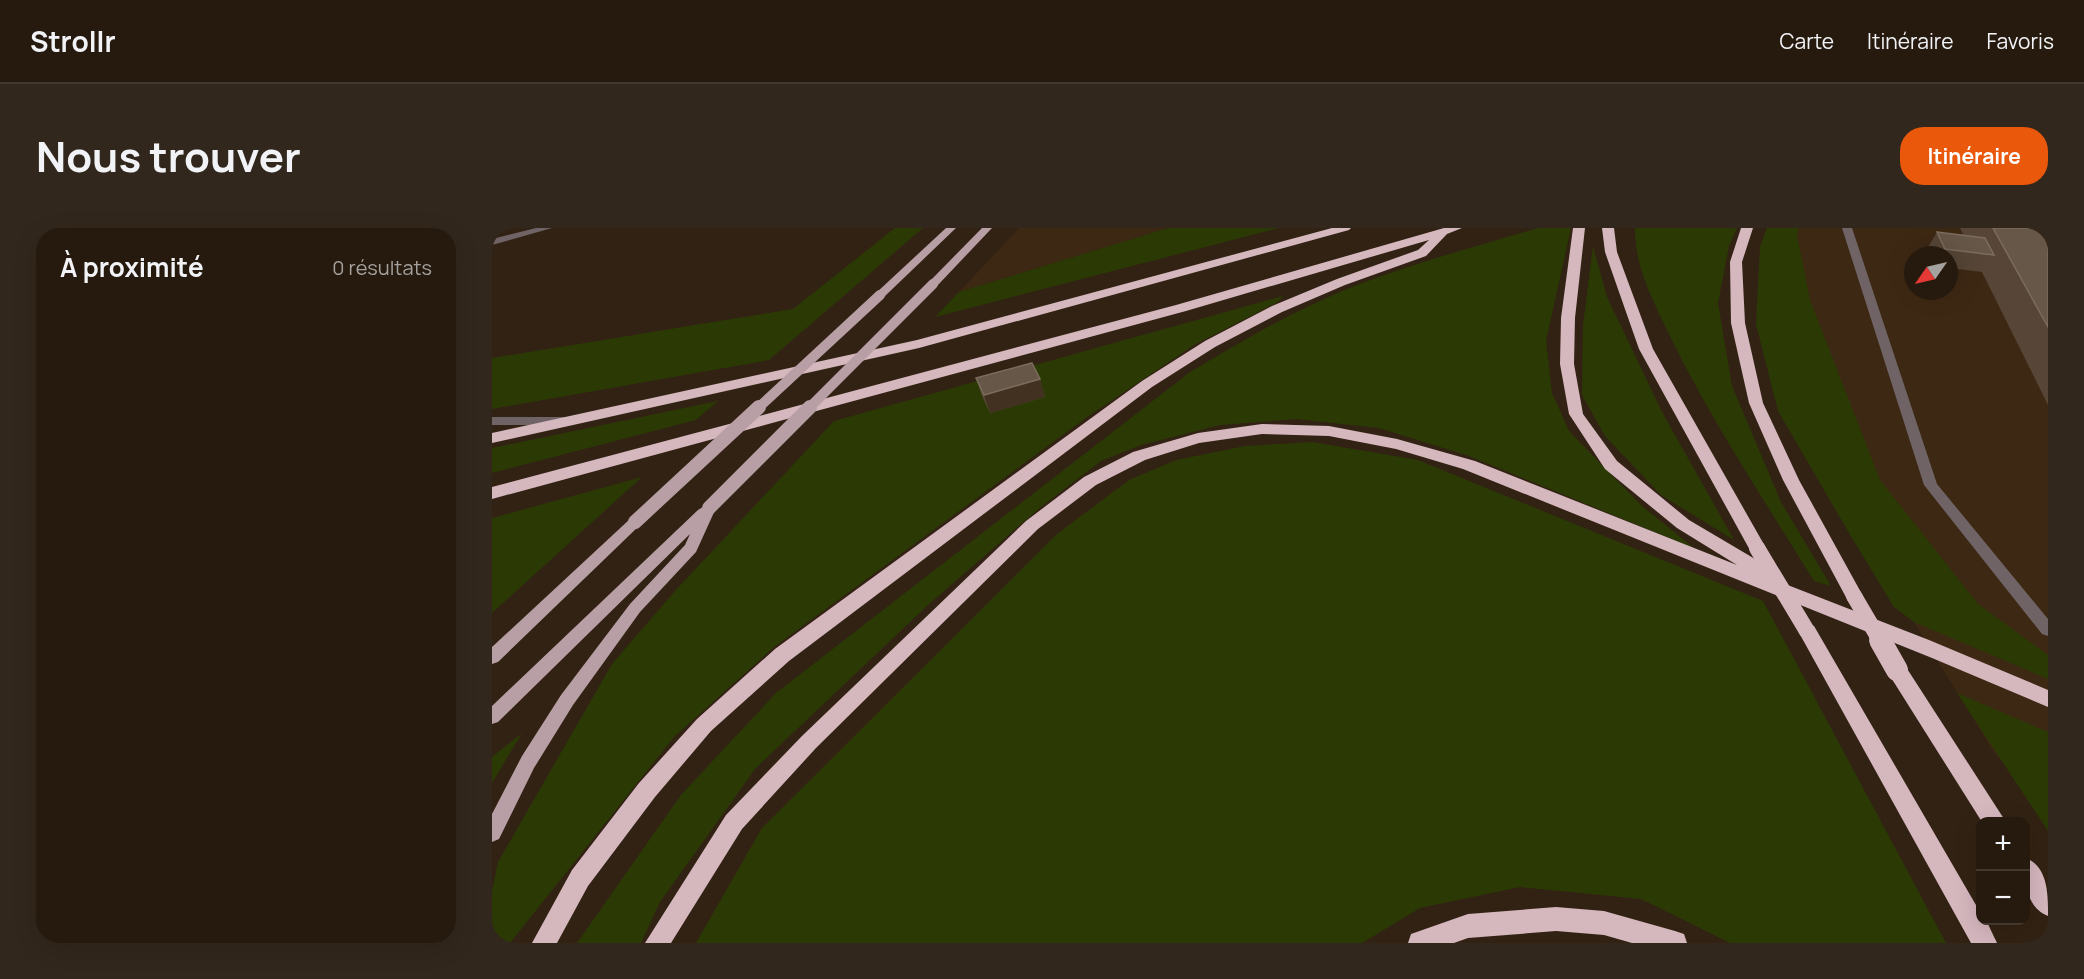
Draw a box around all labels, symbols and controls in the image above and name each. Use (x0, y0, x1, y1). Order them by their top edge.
text: Strollr (30, 22, 116, 60)
text: Carte (1780, 27, 1834, 55)
text: Itinéraire (1867, 27, 1953, 55)
text: Favoris (1986, 27, 2054, 55)
text: Nous trouver (36, 127, 301, 185)
button: Itinéraire (1900, 127, 2048, 185)
north arrow (1904, 246, 1958, 300)
text: À proximité (60, 249, 204, 285)
text: 0 résultats (332, 254, 432, 281)
map controls (1976, 817, 2030, 925)
button: + (1976, 817, 2030, 871)
button: − (1976, 871, 2030, 925)

